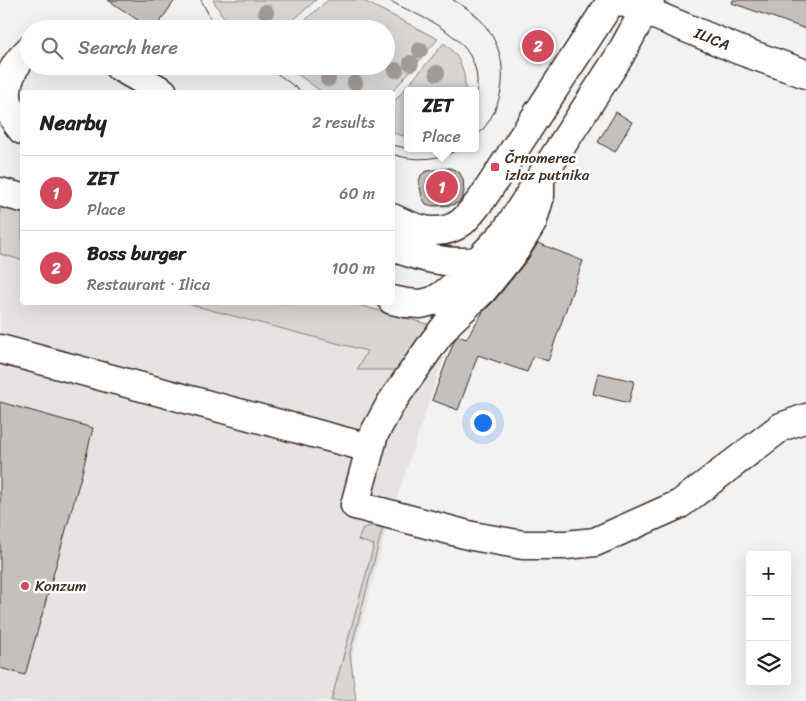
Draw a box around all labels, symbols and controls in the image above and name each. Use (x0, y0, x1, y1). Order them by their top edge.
search box (20, 20, 395, 75)
street label: ILICA (689, 20, 734, 58)
pin: 2 (522, 27, 554, 65)
text: Search here (78, 31, 178, 64)
icon: search (38, 34, 66, 62)
popup (404, 87, 479, 152)
text: ZET (422, 89, 453, 122)
text: Nearby (40, 104, 106, 142)
text: 2 results (312, 108, 375, 137)
text: Place (422, 122, 461, 151)
place label: Črnomerec izlaz putnika (505, 145, 590, 188)
marker: Črnomerec izlaz putnika (489, 161, 501, 173)
text: ZET (87, 162, 118, 195)
pin: 1 (426, 168, 458, 206)
text: 1 (53, 179, 59, 208)
text: 60 m (339, 179, 375, 208)
text: Place (87, 195, 126, 224)
text: Boss burger (87, 237, 186, 270)
text: 2 (51, 254, 61, 283)
text: 100 m (331, 254, 375, 283)
text: Restaurant · Ilica (87, 270, 210, 299)
your location (470, 410, 496, 436)
map controls (746, 551, 791, 686)
button: + (746, 551, 791, 596)
place label: Konzum (35, 573, 87, 599)
marker: Konzum (19, 580, 31, 592)
button: − (746, 596, 791, 641)
button: layers (746, 641, 791, 686)

